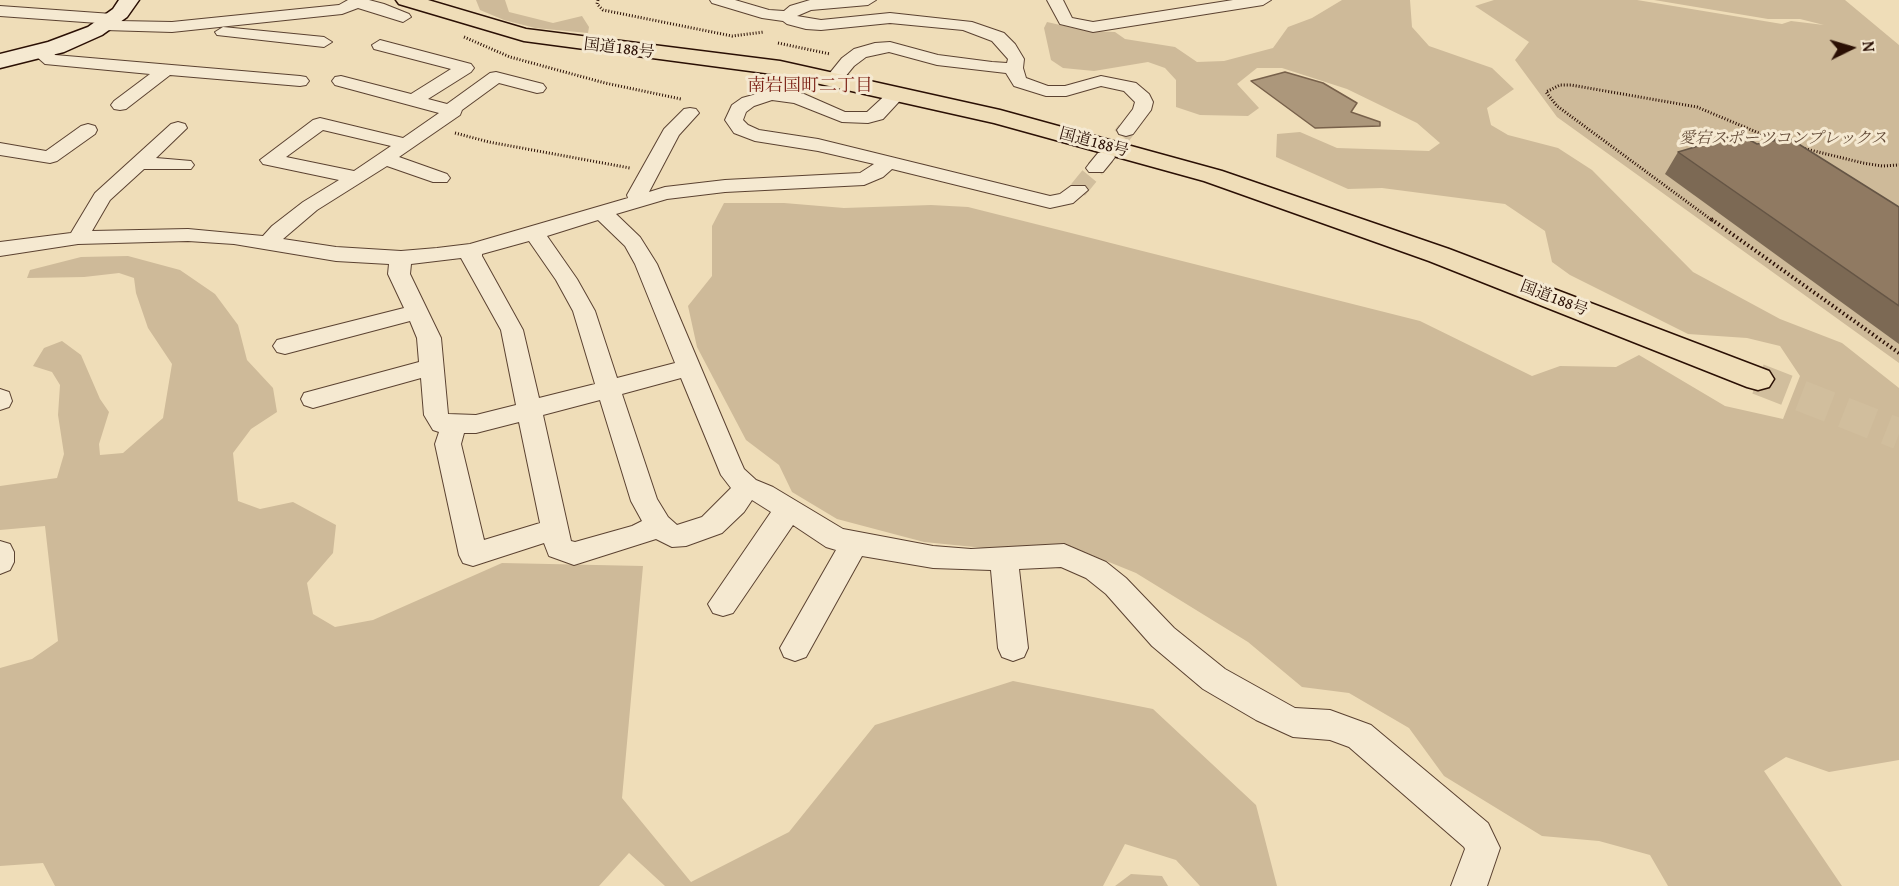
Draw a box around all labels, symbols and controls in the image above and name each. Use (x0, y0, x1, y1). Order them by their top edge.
north arrow (1821, 18, 1881, 78)
street label: 国道188号 (583, 35, 655, 63)
text: N (1857, 40, 1881, 53)
district label: 南岩国町二丁目 (747, 75, 873, 97)
street label: 国道188号 (1057, 125, 1131, 161)
park label: 愛宕スポーツコンプレックス (1679, 129, 1887, 149)
street label: 国道188号 (1517, 277, 1591, 321)

